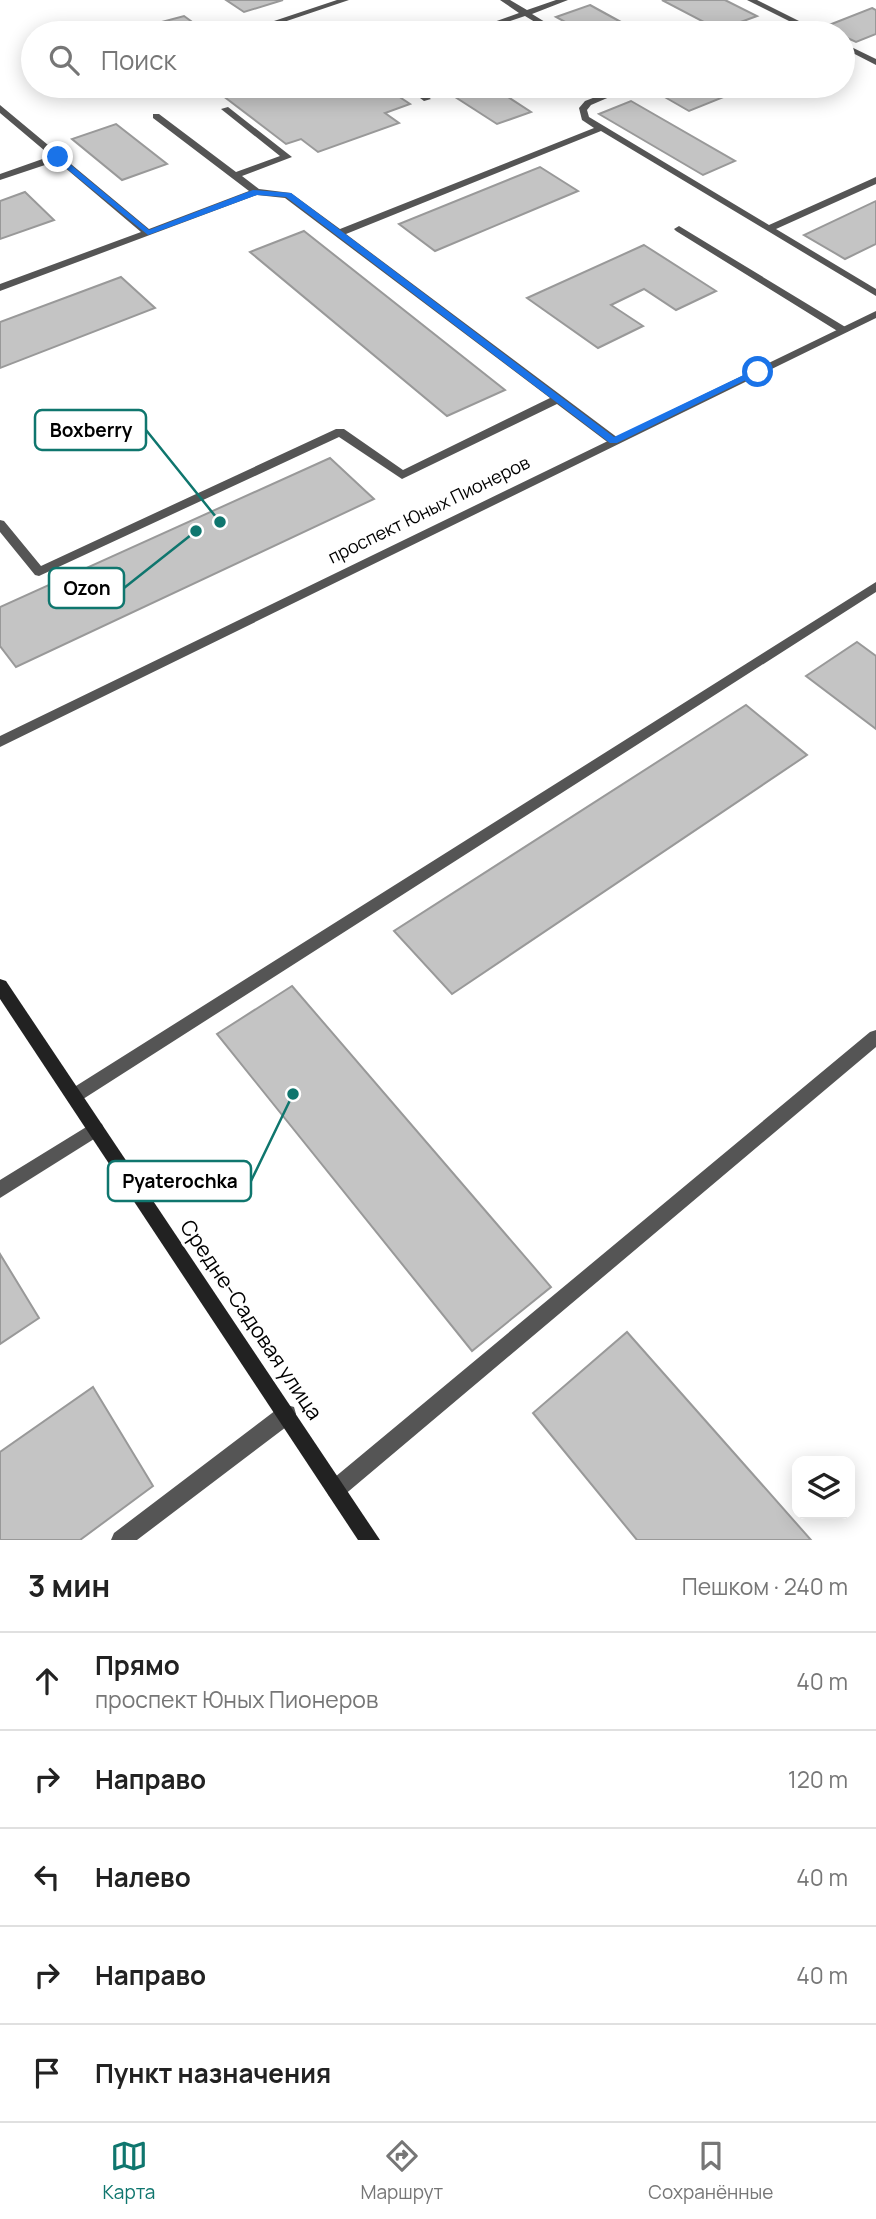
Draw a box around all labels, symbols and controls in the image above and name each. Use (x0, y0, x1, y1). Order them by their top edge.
search box (21, 21, 855, 98)
icon: search (45, 41, 83, 79)
text: Поиск (101, 42, 176, 78)
route end (42, 141, 73, 172)
route start (742, 356, 773, 387)
callout: Boxberry (35, 410, 146, 450)
text: Boxberry (50, 417, 133, 443)
street label: проспект Юных Пионеров (324, 450, 534, 568)
callout: Ozon (49, 568, 124, 608)
text: Ozon (63, 575, 111, 601)
callout: Pyaterochka (108, 1161, 251, 1201)
text: Pyaterochka (122, 1168, 238, 1194)
street label: Средне-Садовая улица (174, 1214, 329, 1425)
map controls (792, 1456, 855, 1519)
button: layers (792, 1456, 855, 1519)
text: 3 мин (28, 1565, 110, 1606)
text: Пешком · 240 m (682, 1570, 848, 1602)
text: Прямо (95, 1647, 180, 1683)
icon: ahead (28, 1662, 66, 1700)
text: 40 m (796, 1665, 848, 1697)
text: проспект Юных Пионеров (95, 1683, 378, 1715)
icon: right (28, 1760, 66, 1798)
text: Направо (95, 1761, 206, 1797)
text: 120 m (788, 1763, 848, 1795)
icon: left (28, 1858, 66, 1896)
text: Налево (95, 1859, 191, 1895)
text: 40 m (796, 1861, 848, 1893)
icon: right (28, 1956, 66, 1994)
text: Направо (95, 1957, 206, 1993)
text: 40 m (796, 1959, 848, 1991)
icon: arrive (28, 2054, 66, 2092)
text: Пункт назначения (95, 2055, 331, 2091)
tab: Карта (103, 2137, 155, 2205)
tab: Маршрут (361, 2137, 443, 2205)
tab: Сохранённые (648, 2137, 773, 2205)

